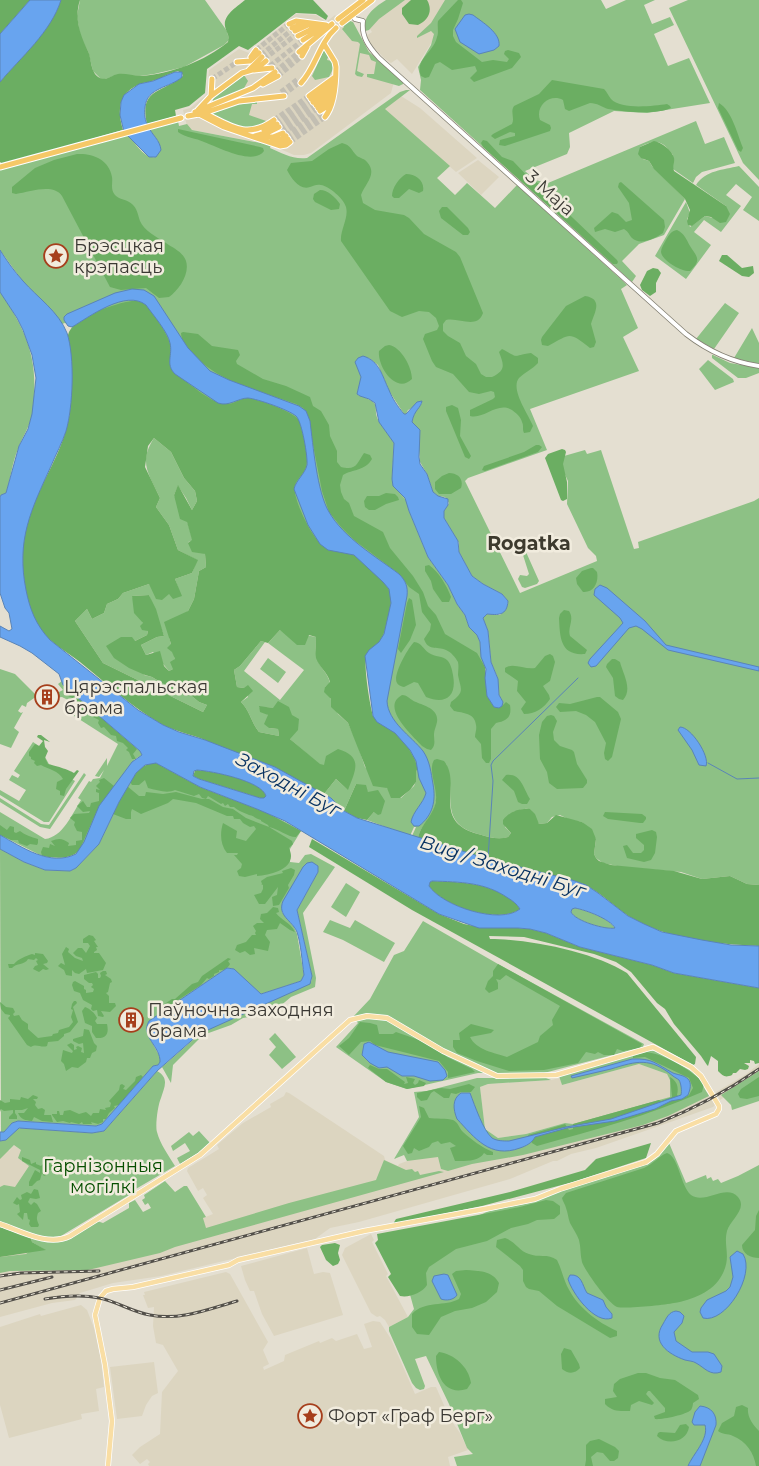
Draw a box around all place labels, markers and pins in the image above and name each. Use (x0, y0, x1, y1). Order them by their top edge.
place label: Брэсцкая крэпасць (74, 235, 164, 278)
place icon: Брэсцкая крэпасць (43, 243, 69, 269)
place label: Цярэспальская брама (64, 676, 208, 719)
building icon: Цярэспальская брама (34, 684, 60, 710)
place label: Паўночна-заходняя брама (148, 999, 334, 1042)
building icon: Паўночна-заходняя брама (118, 1007, 144, 1033)
place icon: Форт «Граф Берг» (297, 1403, 323, 1429)
place label: Форт «Граф Берг» (328, 1405, 493, 1427)

